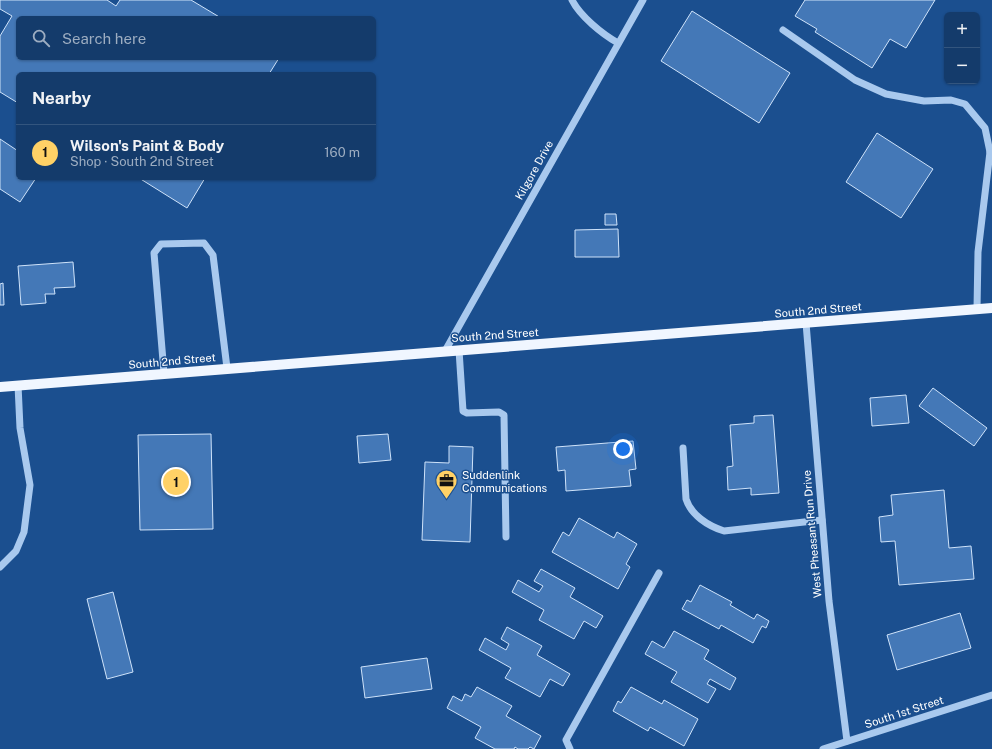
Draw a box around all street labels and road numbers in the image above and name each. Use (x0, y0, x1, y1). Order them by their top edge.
street label: Kilgore Drive (513, 138, 555, 202)
street label: South 2nd Street (774, 300, 862, 320)
street label: South 2nd Street (451, 326, 539, 344)
street label: South 2nd Street (128, 351, 216, 371)
street label: West Pheasant Run Drive (800, 470, 824, 598)
street label: South 1st Street (863, 694, 945, 730)

